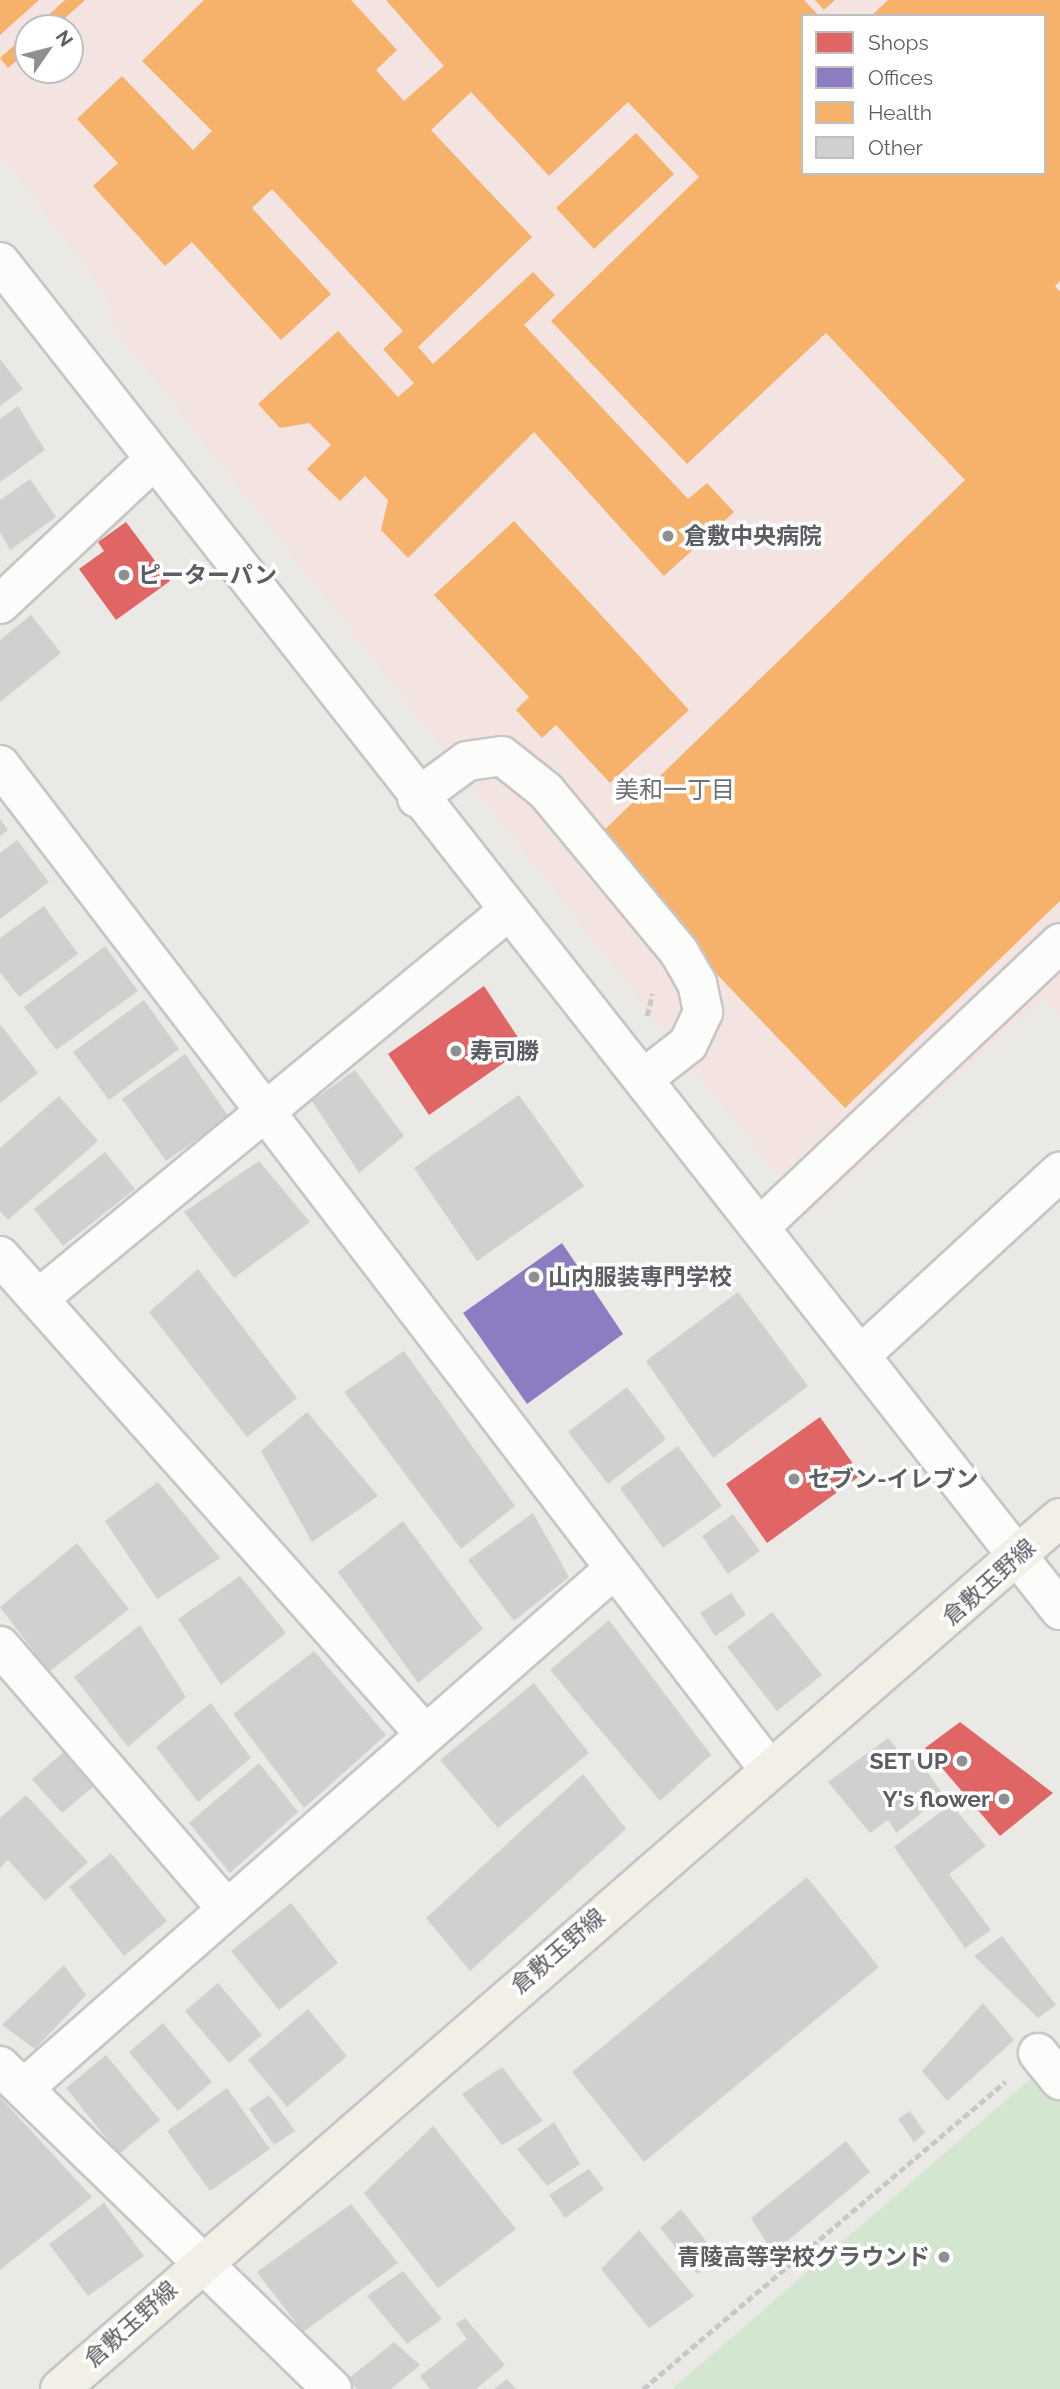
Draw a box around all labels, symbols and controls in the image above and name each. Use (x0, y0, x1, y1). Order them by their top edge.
north arrow (14, 14, 84, 84)
legend (801, 14, 1046, 175)
text: N (51, 26, 78, 50)
text: Shops (868, 30, 929, 55)
text: Offices (868, 65, 933, 90)
text: Health (868, 100, 932, 125)
text: Other (868, 135, 923, 160)
place label: 倉敷中央病院 (684, 522, 822, 550)
marker: 倉敷中央病院 (658, 526, 678, 546)
place label: ピーターパン (138, 561, 276, 589)
marker: ピーターパン (116, 567, 132, 583)
district label: 美和一丁目 (615, 776, 735, 804)
place label: 寿司勝 (470, 1037, 539, 1065)
marker: 寿司勝 (448, 1043, 464, 1059)
place label: 山内服装専門学校 (548, 1263, 732, 1291)
marker: 山内服装専門学校 (526, 1269, 542, 1285)
place label: セブン-イレブン (808, 1465, 979, 1493)
marker: セブン-イレブン (786, 1471, 802, 1487)
street label: 倉敷玉野線 (937, 1533, 1041, 1631)
place label: SET UP (869, 1747, 948, 1775)
marker: SET UP (954, 1753, 970, 1769)
place label: Y's flower (883, 1785, 990, 1813)
marker: Y's flower (996, 1791, 1012, 1807)
street label: 倉敷玉野線 (506, 1903, 610, 1999)
place label: 青陵高等学校グラウンド (677, 2243, 930, 2271)
marker: 青陵高等学校グラウンド (936, 2249, 952, 2265)
street label: 倉敷玉野線 (79, 2275, 183, 2373)

